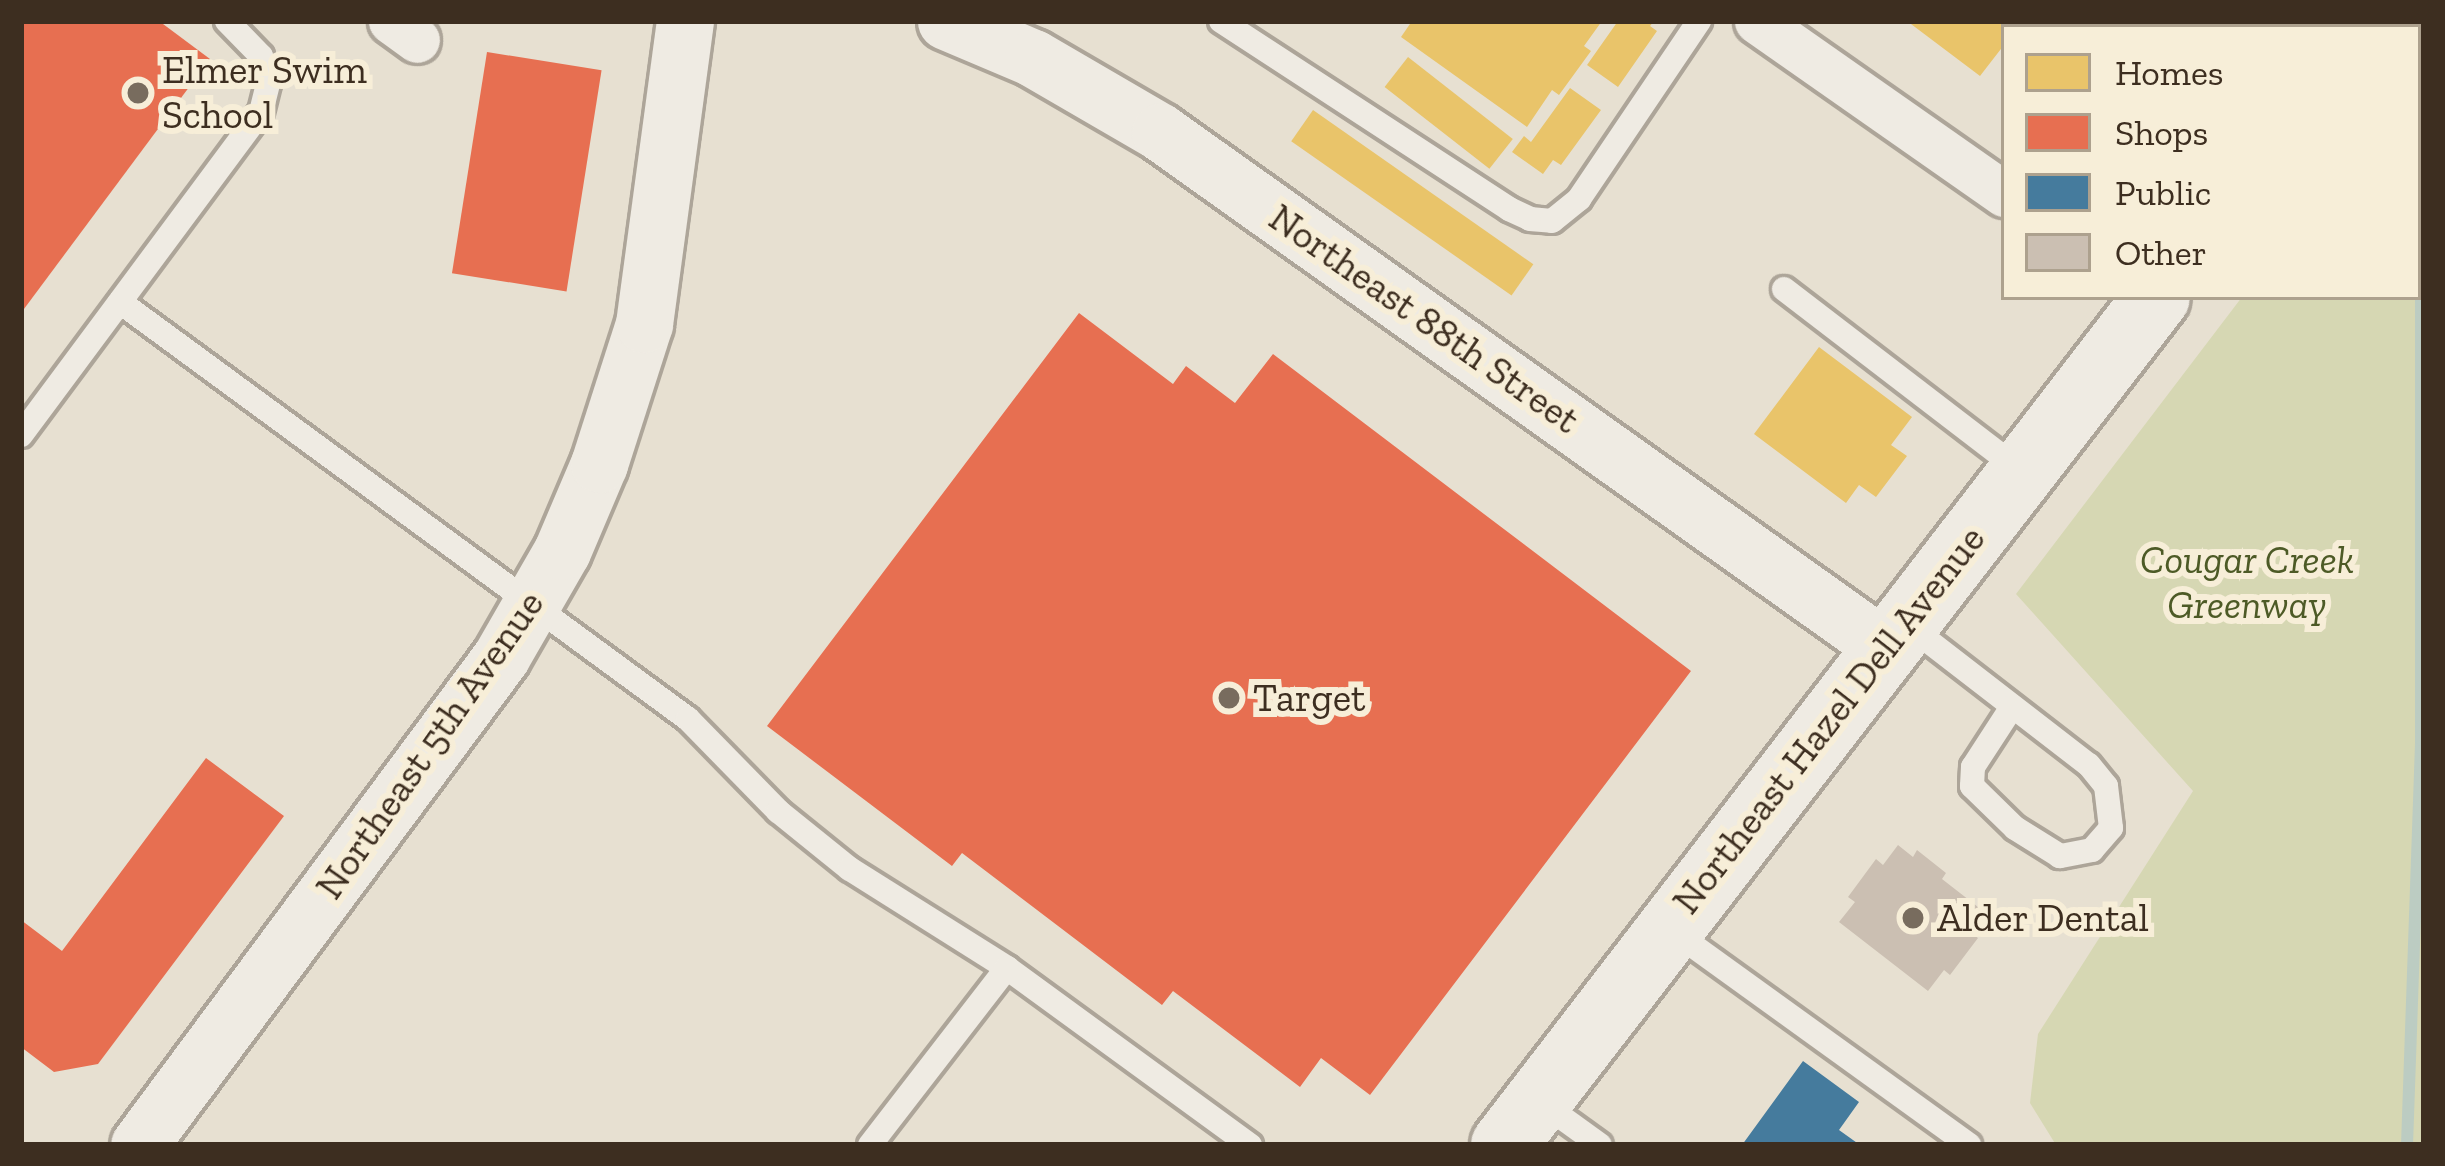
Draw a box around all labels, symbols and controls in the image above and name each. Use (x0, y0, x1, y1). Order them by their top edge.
legend (2001, 24, 2421, 300)
place label: Elmer Swim School (162, 48, 368, 139)
text: Homes (2115, 51, 2224, 94)
marker: Elmer Swim School (125, 80, 151, 106)
text: Shops (2115, 111, 2208, 154)
text: Public (2115, 171, 2211, 214)
street label: Northeast 88th Street (1260, 194, 1588, 444)
text: Other (2115, 231, 2207, 274)
street label: Northeast Hazel Dell Avenue (1663, 516, 1995, 924)
park label: Cougar Creek Greenway (2140, 538, 2354, 629)
street label: Northeast 5th Avenue (306, 581, 554, 909)
place label: Target (1253, 675, 1365, 721)
marker: Target (1216, 685, 1242, 711)
place label: Alder Dental (1937, 895, 2149, 941)
marker: Alder Dental (1900, 905, 1926, 931)

